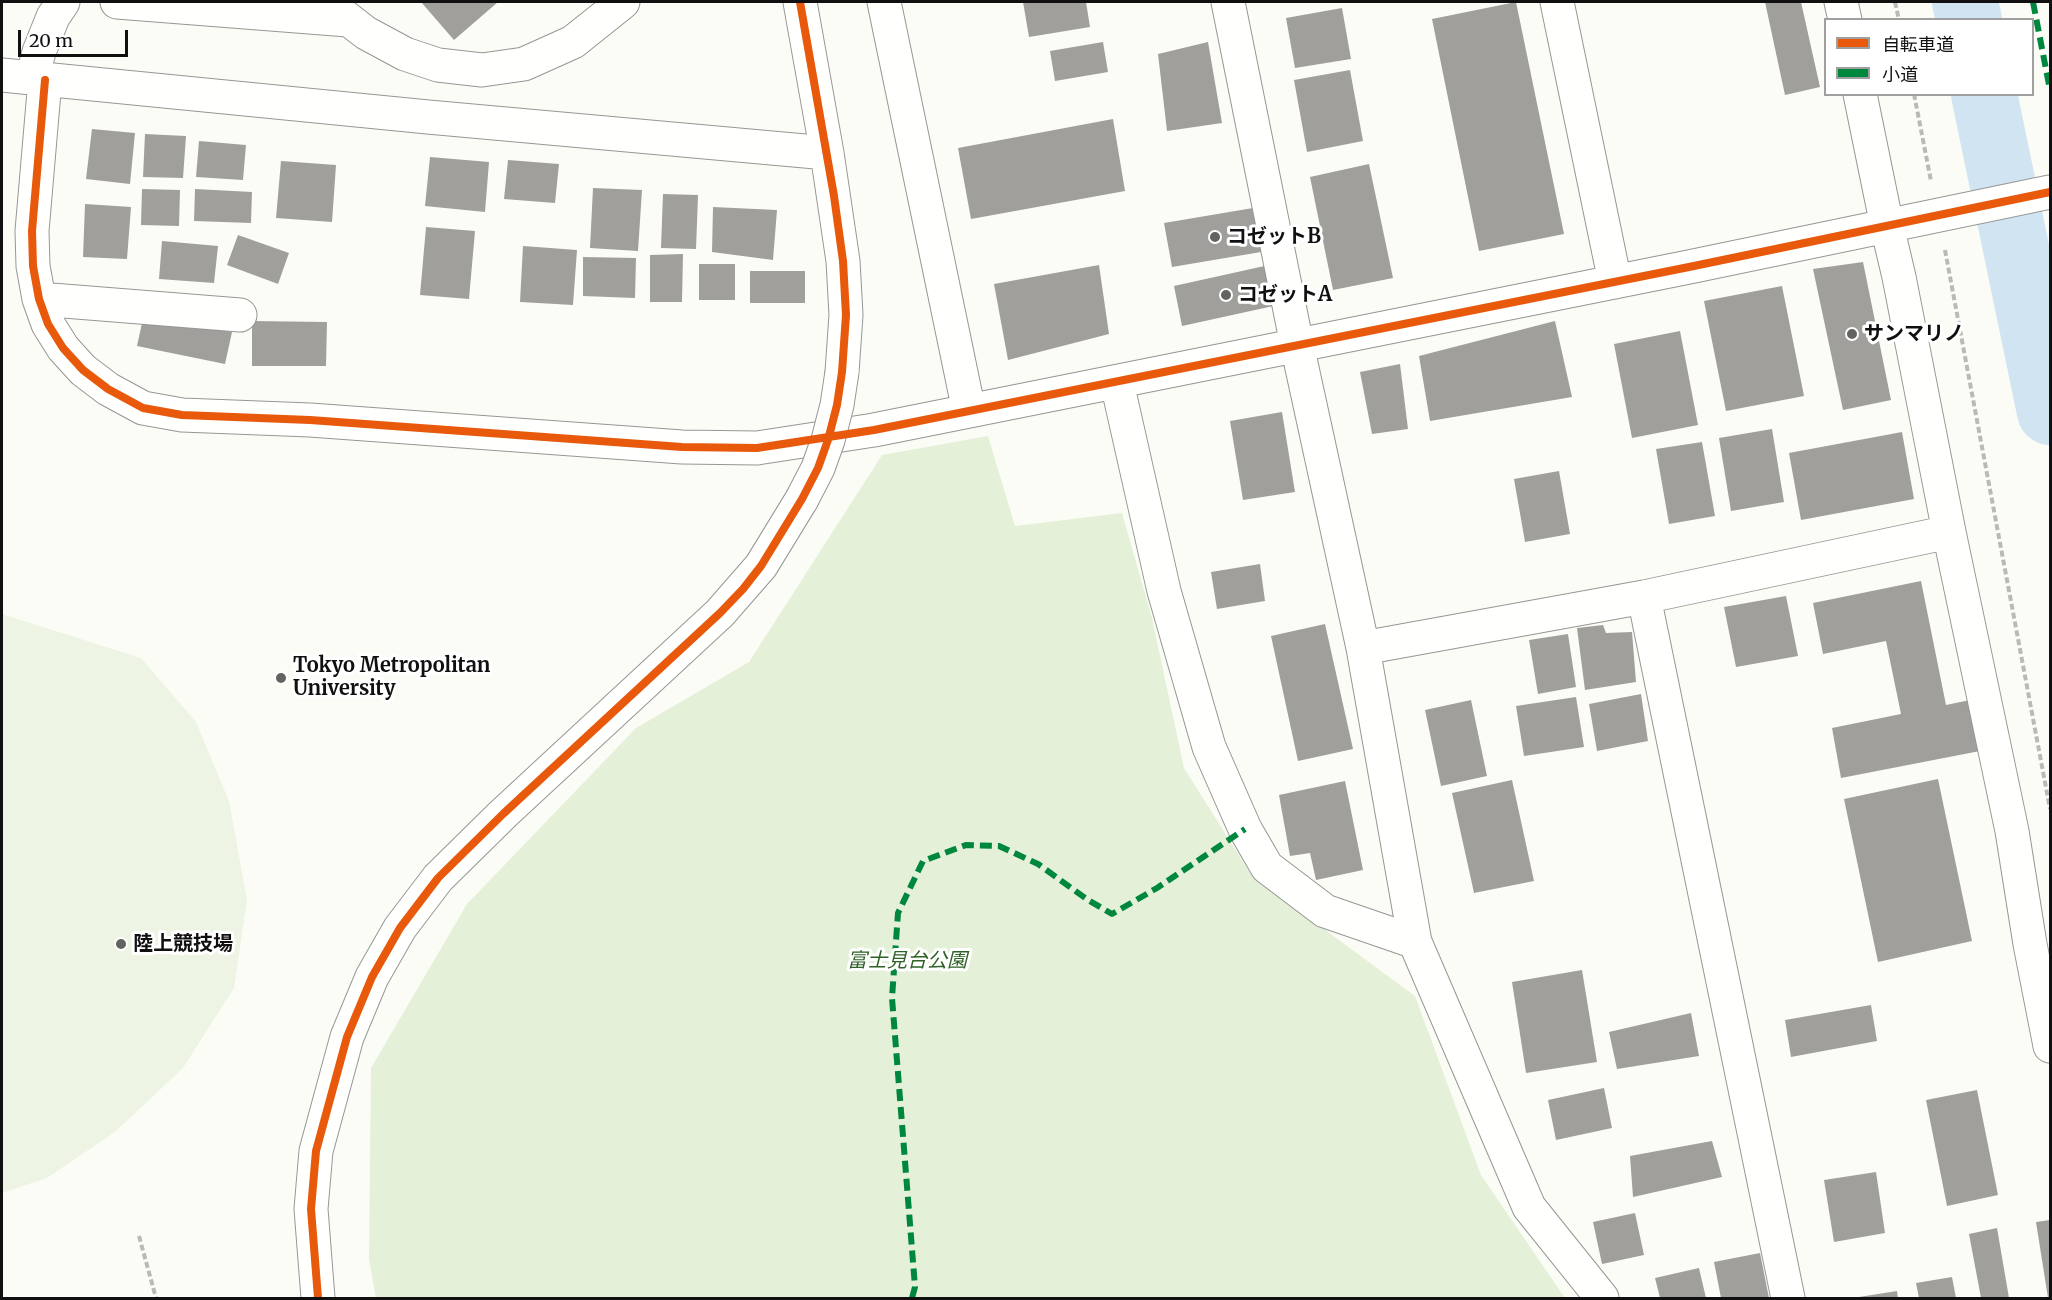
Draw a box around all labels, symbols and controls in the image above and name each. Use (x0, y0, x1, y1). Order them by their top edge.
scale bar (21, 18, 130, 56)
legend (1824, 18, 2034, 96)
text: 20 m (29, 29, 73, 52)
text: 自転車道 (1882, 33, 1954, 56)
text: 小道 (1882, 63, 1918, 86)
place label: コゼットB (1227, 225, 1321, 249)
marker: コゼットB (1208, 230, 1222, 244)
place label: コゼットA (1238, 283, 1332, 307)
marker: コゼットA (1219, 288, 1233, 302)
place label: サンマリノ (1864, 322, 1964, 346)
marker: サンマリノ (1845, 327, 1859, 341)
place label: Tokyo Metropolitan University (293, 654, 490, 701)
marker: Tokyo Metropolitan University (274, 671, 288, 685)
place label: 陸上競技場 (133, 932, 233, 956)
marker: 陸上競技場 (114, 937, 128, 951)
park label: 富士見台公園 (847, 949, 967, 973)

